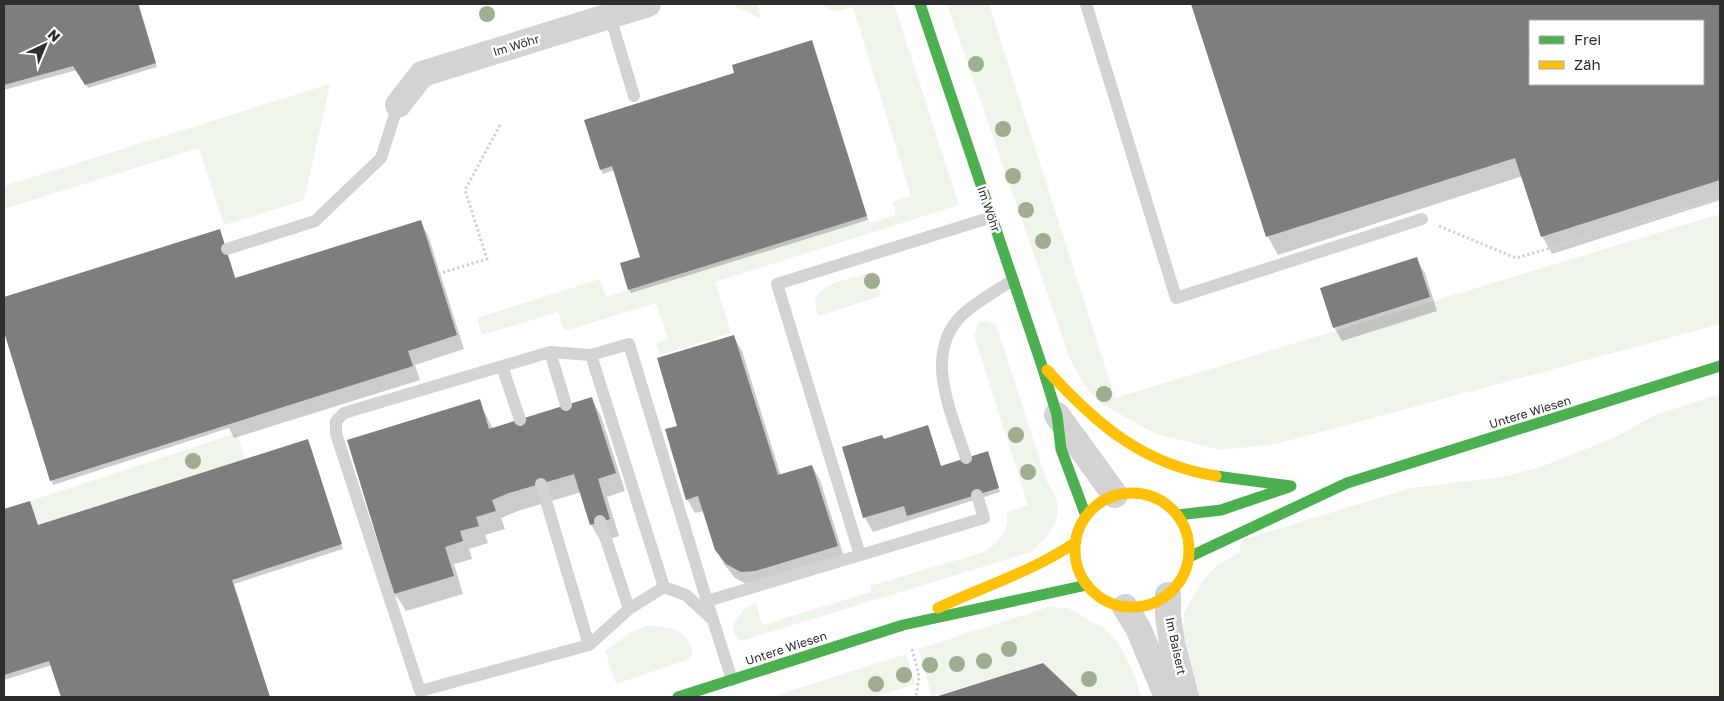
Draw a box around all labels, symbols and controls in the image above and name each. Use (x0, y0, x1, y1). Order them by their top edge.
north arrow (20, 20, 70, 70)
legend (1529, 20, 1704, 85)
text: N (45, 25, 64, 45)
text: Frei (1574, 30, 1601, 48)
street label: Im Wöhr (491, 31, 541, 59)
text: Zäh (1574, 55, 1601, 73)
street label: Im Wöhr (974, 184, 1004, 234)
street label: Untere Wiesen (1487, 392, 1573, 432)
street label: Im Baisert (1163, 616, 1189, 676)
street label: Untere Wiesen (743, 628, 829, 668)

